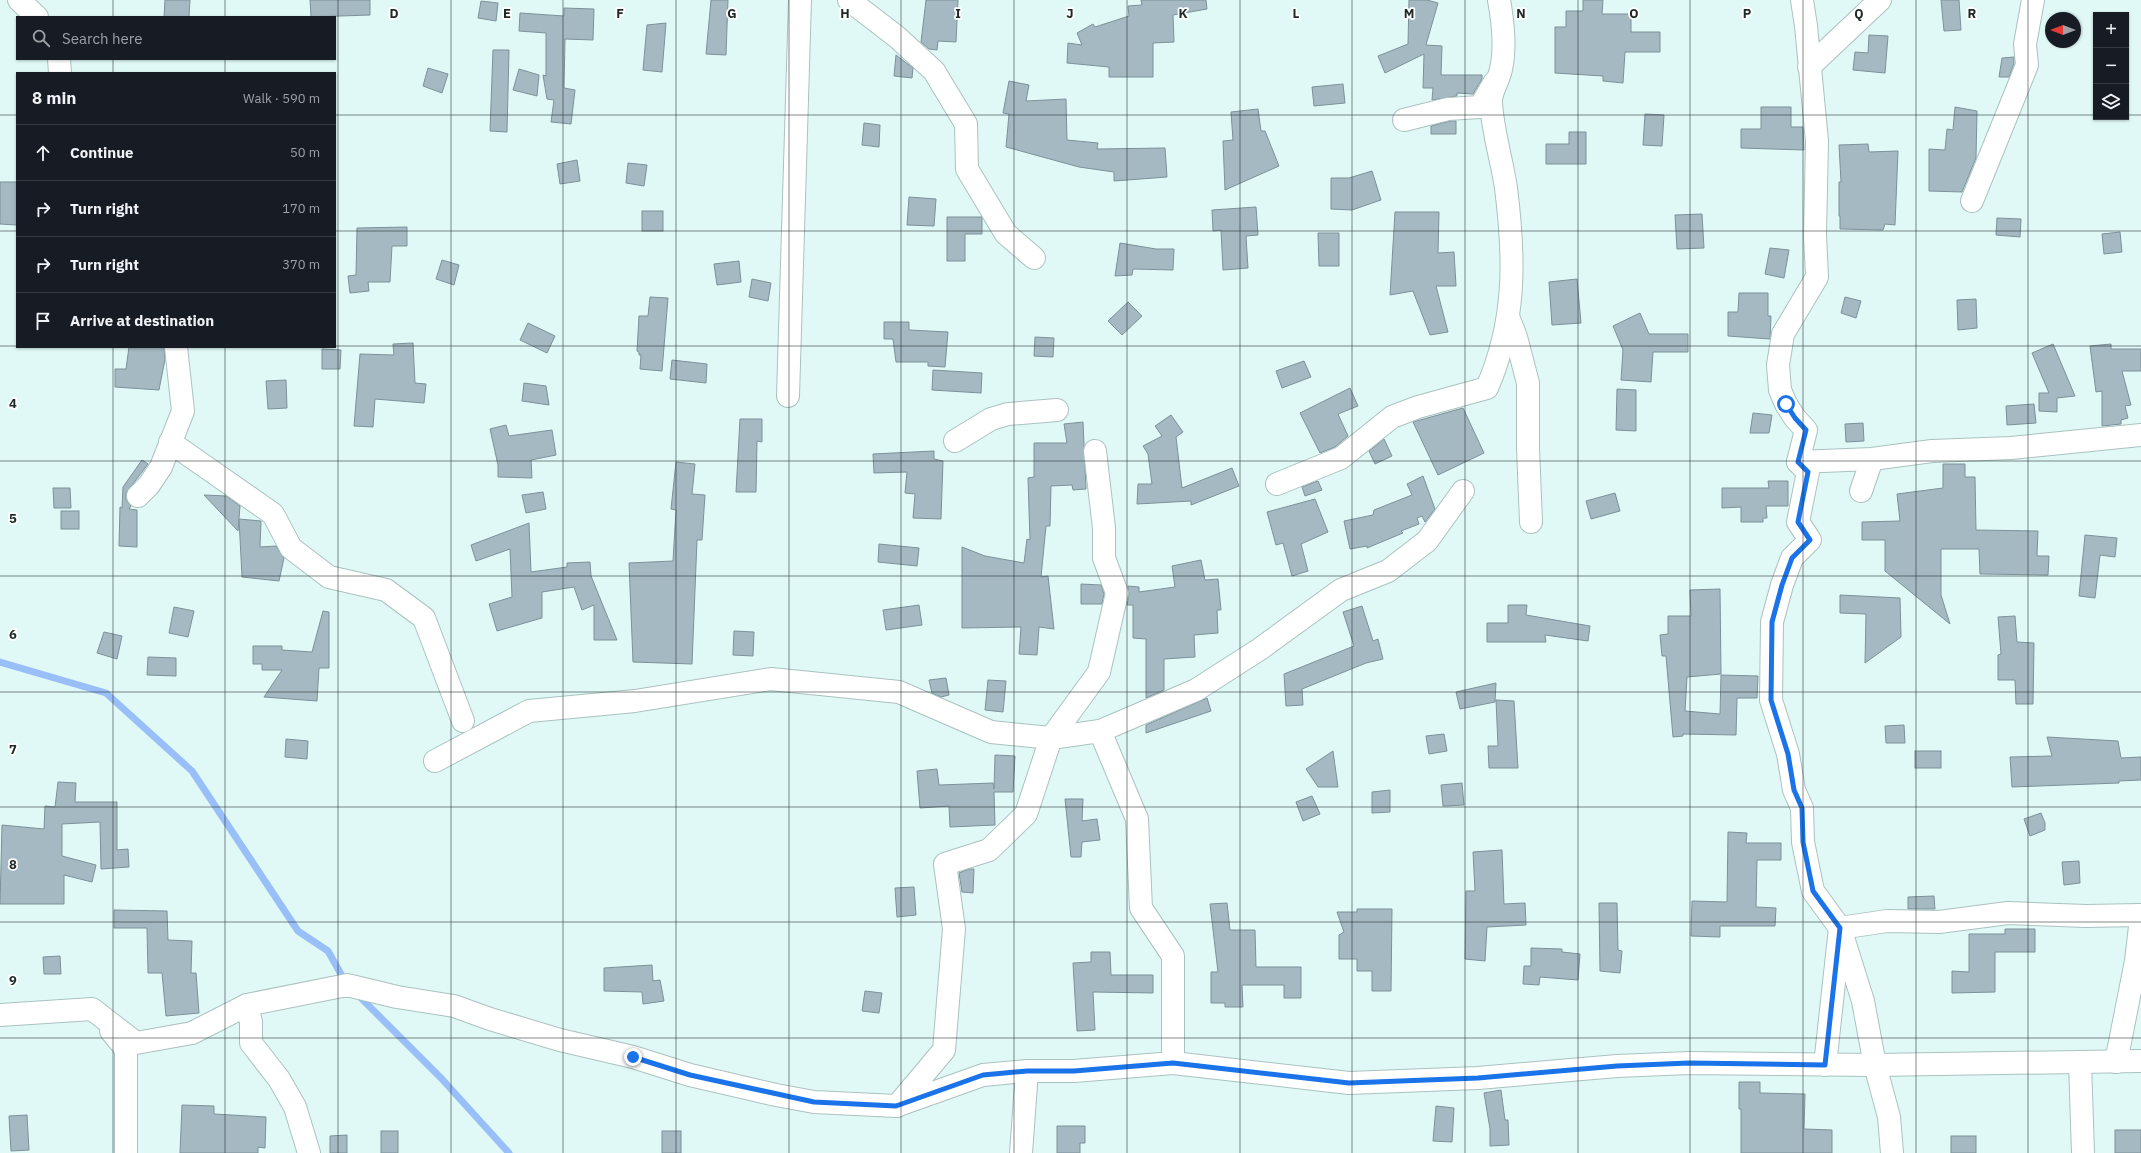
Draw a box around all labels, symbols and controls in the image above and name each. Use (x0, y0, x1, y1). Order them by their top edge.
text: D (389, 5, 399, 22)
text: E (503, 5, 511, 22)
text: F (616, 5, 624, 22)
text: G (727, 5, 737, 22)
text: H (840, 5, 850, 22)
text: I (955, 5, 961, 22)
text: J (1066, 5, 1074, 22)
text: K (1178, 5, 1188, 22)
text: L (1293, 5, 1300, 22)
text: M (1404, 5, 1414, 22)
text: N (1516, 5, 1526, 22)
text: O (1629, 5, 1639, 22)
text: P (1743, 5, 1752, 22)
text: Q (1854, 5, 1864, 22)
text: R (1968, 5, 1977, 22)
north arrow (2045, 12, 2081, 48)
map controls (2093, 12, 2129, 120)
button: + (2093, 12, 2129, 48)
search box (16, 16, 336, 60)
icon: search (30, 27, 52, 49)
text: Search here (62, 29, 142, 48)
button: − (2093, 48, 2129, 84)
button: layers (2093, 84, 2129, 120)
text: 8 min (32, 87, 76, 109)
text: Walk · 590 m (243, 90, 320, 107)
icon: ahead (32, 142, 54, 164)
text: Continue (70, 143, 134, 162)
text: 50 m (290, 144, 320, 161)
icon: right (32, 198, 54, 220)
text: Turn right (70, 199, 139, 218)
text: 170 m (282, 200, 320, 217)
icon: right (32, 254, 54, 276)
text: Turn right (70, 255, 139, 274)
text: 370 m (282, 256, 320, 273)
icon: arrive (32, 310, 54, 332)
text: Arrive at destination (70, 311, 214, 330)
text: 4 (9, 395, 17, 412)
route start (1777, 395, 1795, 413)
text: 5 (9, 510, 17, 527)
text: 6 (9, 626, 17, 643)
text: 7 (9, 741, 17, 758)
text: 8 (9, 856, 17, 873)
text: 9 (9, 972, 17, 989)
route end (624, 1048, 642, 1066)

